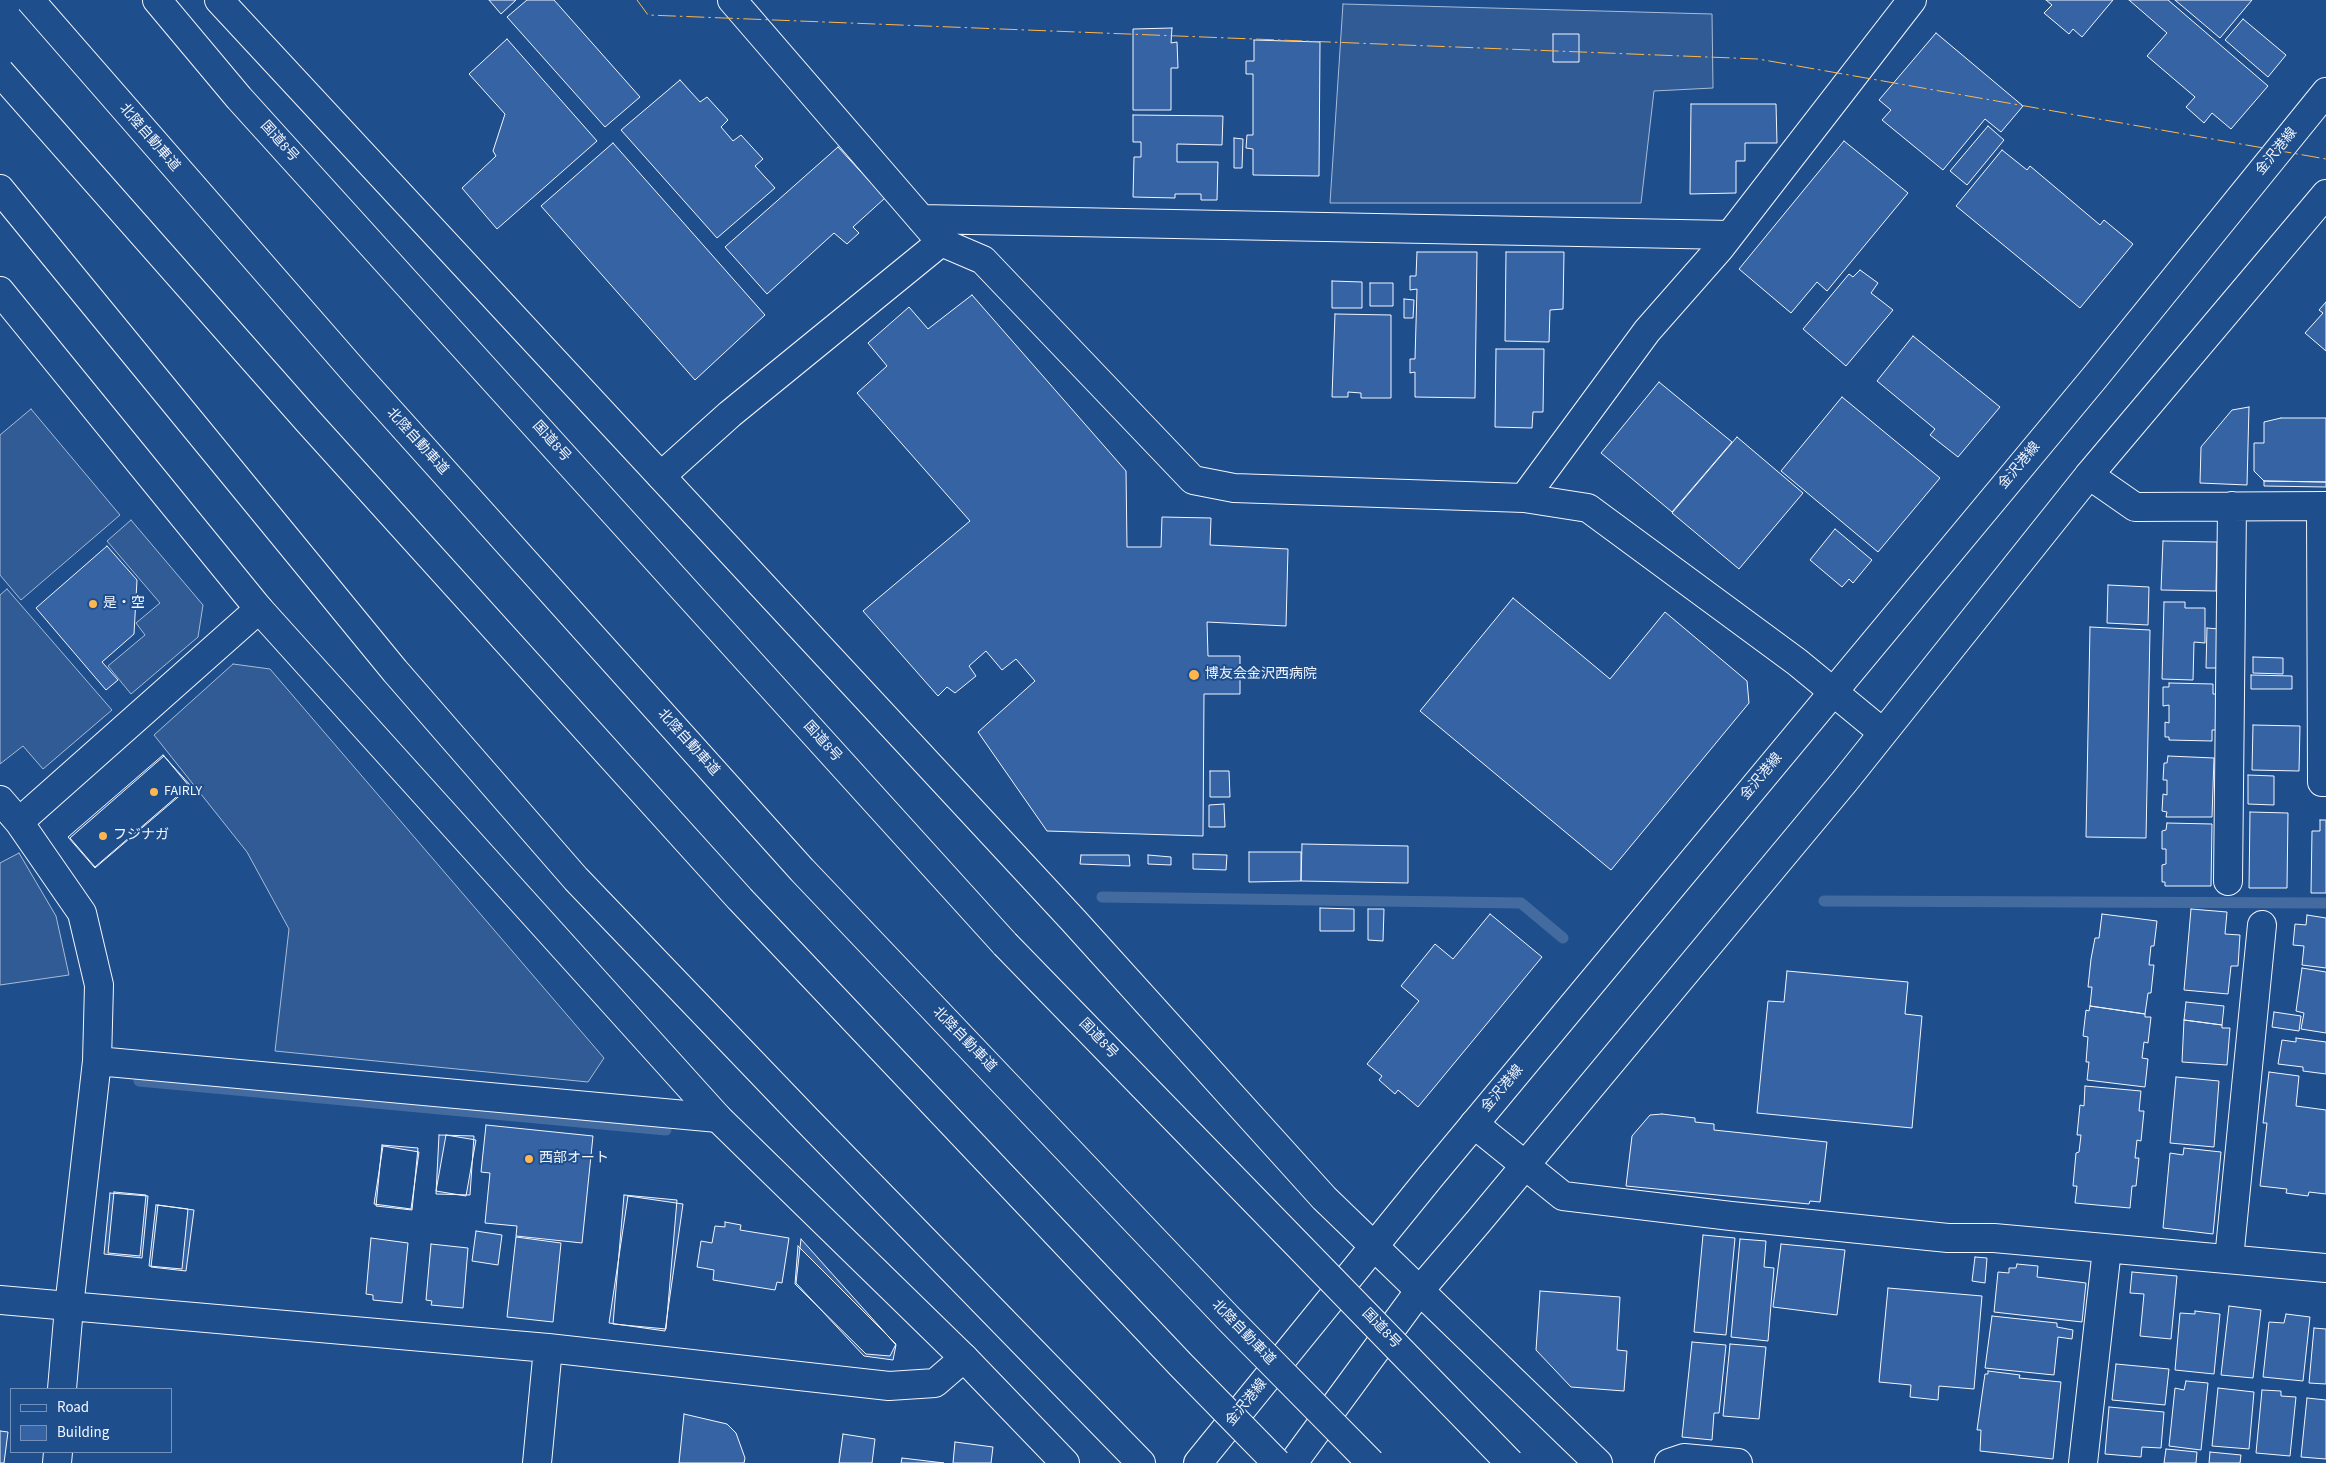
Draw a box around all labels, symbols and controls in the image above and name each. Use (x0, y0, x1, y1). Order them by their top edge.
street label: 北陸自動車道 (115, 101, 183, 175)
street label: 国道8号 (256, 118, 302, 166)
street label: 金沢港線 (2253, 125, 2301, 179)
street label: 北陸自動車道 (383, 405, 451, 479)
street label: 国道8号 (528, 418, 574, 466)
street label: 金沢港線 (1996, 439, 2044, 493)
place label: 是・空 (103, 596, 145, 612)
marker: 是・空 (87, 598, 99, 610)
place label: 博友会金沢西病院 (1205, 667, 1317, 683)
marker: 博友会金沢西病院 (1187, 668, 1201, 682)
street label: 北陸自動車道 (654, 706, 722, 780)
street label: 国道8号 (799, 718, 845, 766)
street label: 金沢港線 (1738, 750, 1786, 804)
place label: FAIRLY (164, 784, 202, 800)
marker: FAIRLY (148, 786, 160, 798)
place label: フジナガ (113, 828, 169, 844)
marker: フジナガ (97, 830, 109, 842)
street label: 北陸自動車道 (929, 1004, 999, 1076)
street label: 国道8号 (1075, 1016, 1121, 1062)
street label: 金沢港線 (1479, 1062, 1527, 1116)
place label: 西部オート (539, 1151, 609, 1167)
marker: 西部オート (523, 1153, 535, 1165)
street label: 北陸自動車道 (1208, 1297, 1278, 1369)
street label: 国道8号 (1358, 1306, 1404, 1352)
street label: 金沢港線 (1223, 1376, 1271, 1430)
legend (10, 1388, 172, 1453)
text: Road (57, 1397, 89, 1418)
text: Building (57, 1422, 109, 1443)

